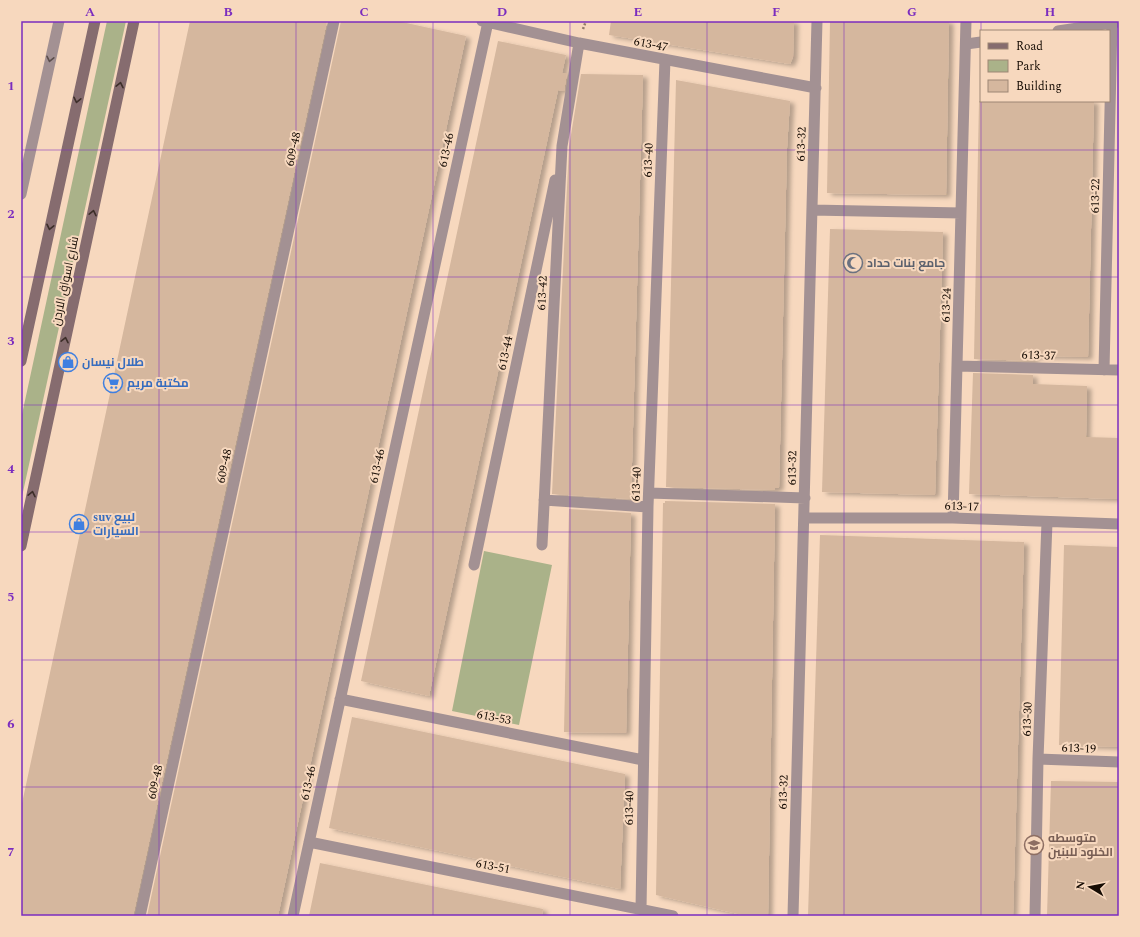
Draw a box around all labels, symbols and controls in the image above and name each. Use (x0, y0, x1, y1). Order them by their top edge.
text: A (85, 2, 95, 22)
text: B (223, 2, 233, 22)
text: C (359, 2, 369, 22)
text: D (497, 2, 507, 22)
text: E (634, 2, 643, 22)
text: F (772, 2, 780, 22)
text: G (907, 2, 917, 22)
text: H (1045, 2, 1056, 22)
legend (980, 30, 1110, 102)
street label: 613-47 (632, 32, 670, 57)
text: Road (1016, 37, 1043, 56)
one-way arrow (47, 56, 55, 62)
text: Park (1016, 57, 1041, 76)
text: 1 (7, 76, 15, 96)
text: Building (1016, 77, 1062, 96)
one-way arrow (115, 82, 123, 89)
one-way arrow (74, 97, 82, 103)
street label: 613-32 (791, 126, 812, 162)
street label: 609-48 (281, 130, 306, 168)
street label: 613-46 (434, 131, 459, 169)
street label: 613-40 (638, 142, 659, 178)
street label: 613-22 (1086, 179, 1105, 213)
text: 2 (7, 204, 15, 224)
one-way arrow (88, 209, 96, 216)
one-way arrow (47, 224, 55, 230)
street label: شارع اسواق الاردن (47, 235, 84, 328)
mosque icon: جامع بنات حداد (842, 252, 864, 274)
place label: جامع بنات حداد (867, 254, 945, 273)
street label: 613-42 (532, 275, 553, 311)
street label: 613-24 (936, 287, 957, 323)
text: 3 (7, 331, 15, 351)
street label: 613-44 (493, 334, 518, 372)
one-way arrow (61, 337, 69, 343)
street label: 613-37 (1021, 345, 1057, 366)
shop icon: طلال نيسان (57, 351, 79, 373)
place label: طلال نيسان (82, 353, 144, 372)
supermarket icon: مكتبة مريم (102, 372, 124, 394)
place label: مكتبة مريم (127, 374, 189, 393)
street label: 609-48 (212, 447, 237, 485)
street label: 613-46 (365, 447, 390, 485)
street label: 613-32 (783, 451, 802, 485)
text: 4 (7, 459, 15, 479)
street label: 613-40 (626, 466, 647, 502)
one-way arrow (28, 491, 36, 497)
street label: 613-17 (944, 496, 980, 517)
place label: suv لبيع السيارات (93, 508, 139, 541)
shop icon: suv لبيع السيارات (68, 513, 90, 535)
text: 5 (7, 587, 15, 607)
street label: 613-30 (1017, 701, 1038, 737)
street label: 613-53 (475, 705, 513, 730)
text: 6 (7, 714, 15, 734)
street label: 613-19 (1061, 738, 1097, 759)
street label: 609-48 (143, 763, 168, 801)
street label: 613-46 (296, 764, 321, 802)
street label: 613-32 (773, 774, 794, 810)
street label: 613-40 (620, 791, 639, 825)
place label: متوسطه الخلود للبنين (1048, 829, 1113, 862)
school or university icon: متوسطه الخلود للبنين (1023, 834, 1045, 856)
text: 7 (7, 842, 15, 862)
street label: 613-51 (474, 854, 512, 879)
north arrow (1070, 867, 1110, 907)
text: N (1071, 879, 1090, 891)

